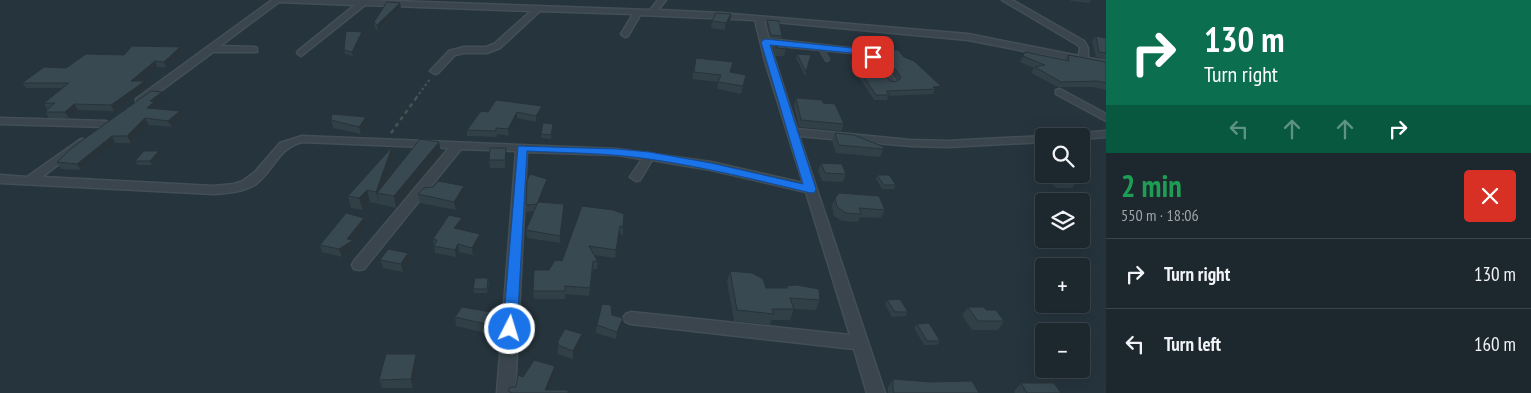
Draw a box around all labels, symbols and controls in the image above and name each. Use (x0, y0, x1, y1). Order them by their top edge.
text: 130 m (1204, 16, 1285, 62)
icon: right (1121, 20, 1186, 85)
pin (852, 36, 894, 78)
icon: arrive (859, 43, 887, 71)
text: Turn right (1204, 60, 1278, 88)
icon: left (1225, 115, 1253, 143)
icon: ahead (1278, 115, 1306, 143)
icon: ahead (1331, 115, 1359, 143)
icon: right (1384, 115, 1412, 143)
map controls (1035, 128, 1090, 378)
button: search (1035, 128, 1090, 183)
text: 2 min (1121, 166, 1182, 205)
button: close (1464, 170, 1516, 222)
button: layers (1035, 193, 1090, 248)
text: 550 m · 18:06 (1121, 205, 1199, 225)
button: + (1035, 258, 1090, 313)
icon: right (1121, 260, 1149, 288)
text: Turn right (1164, 262, 1230, 286)
text: 130 m (1474, 262, 1516, 286)
position arrow (483, 302, 535, 354)
button: − (1035, 323, 1090, 378)
icon: left (1121, 330, 1149, 358)
text: Turn left (1164, 332, 1221, 356)
text: 160 m (1474, 332, 1516, 356)

